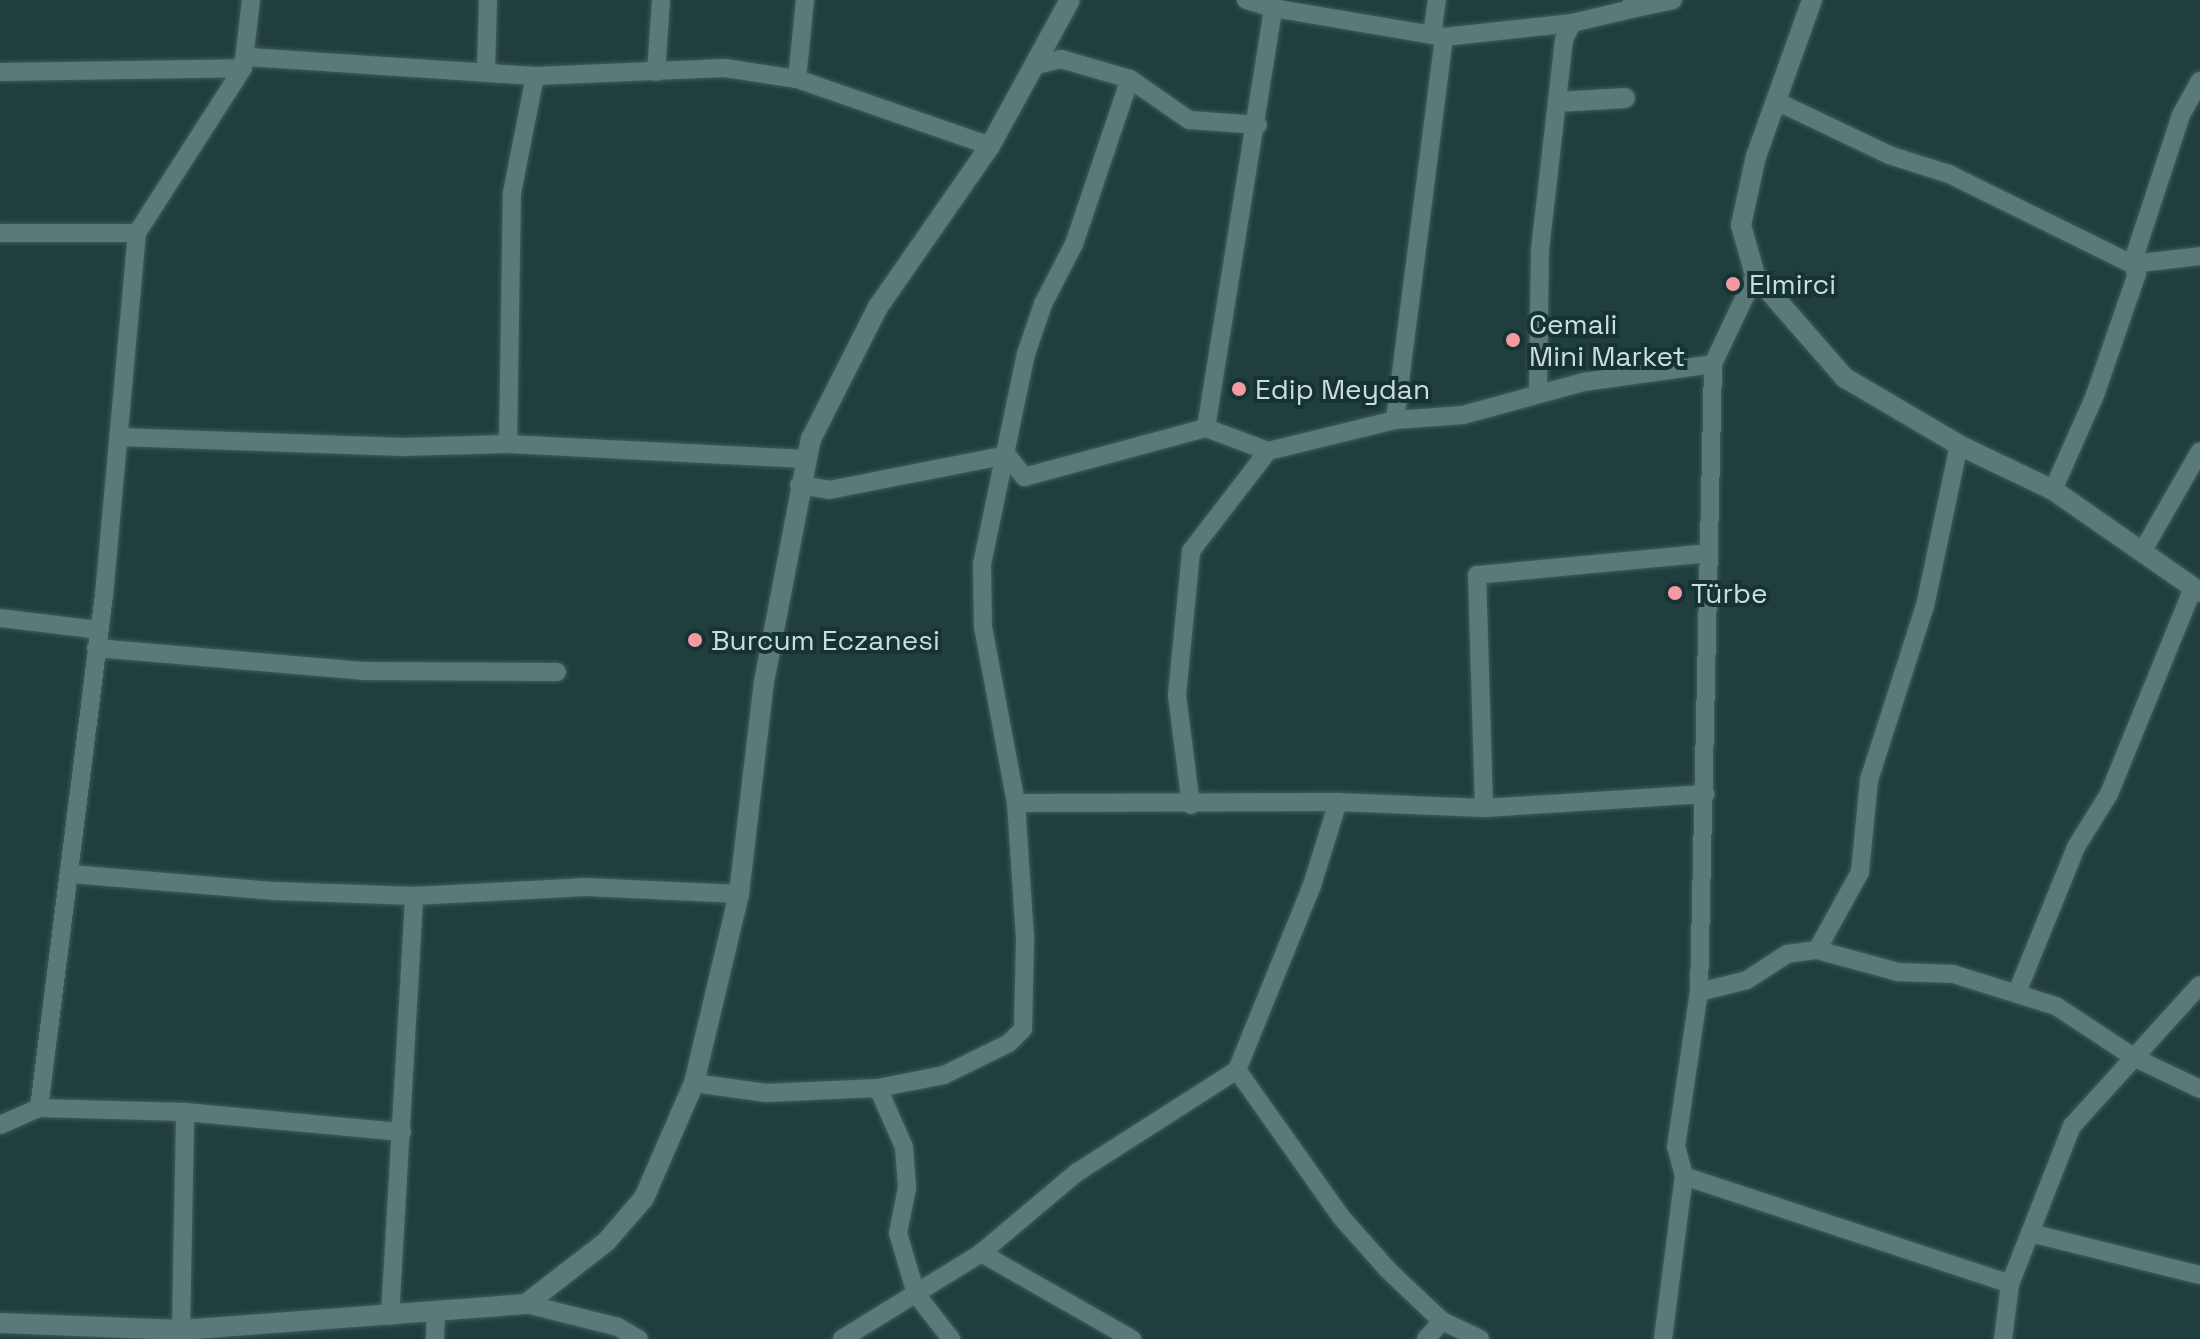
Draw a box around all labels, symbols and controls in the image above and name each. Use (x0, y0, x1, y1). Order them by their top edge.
place label: Elmirci (1749, 267, 1836, 301)
marker: Elmirci (1724, 275, 1742, 293)
place label: Cemali Mini Market (1529, 307, 1685, 373)
marker: Cemali Mini Market (1504, 331, 1522, 349)
place label: Edip Meydan (1255, 372, 1430, 406)
marker: Edip Meydan (1230, 380, 1248, 398)
place label: Türbe (1691, 576, 1768, 610)
marker: Türbe (1666, 584, 1684, 602)
place label: Burcum Eczanesi (711, 623, 940, 657)
marker: Burcum Eczanesi (686, 631, 704, 649)

